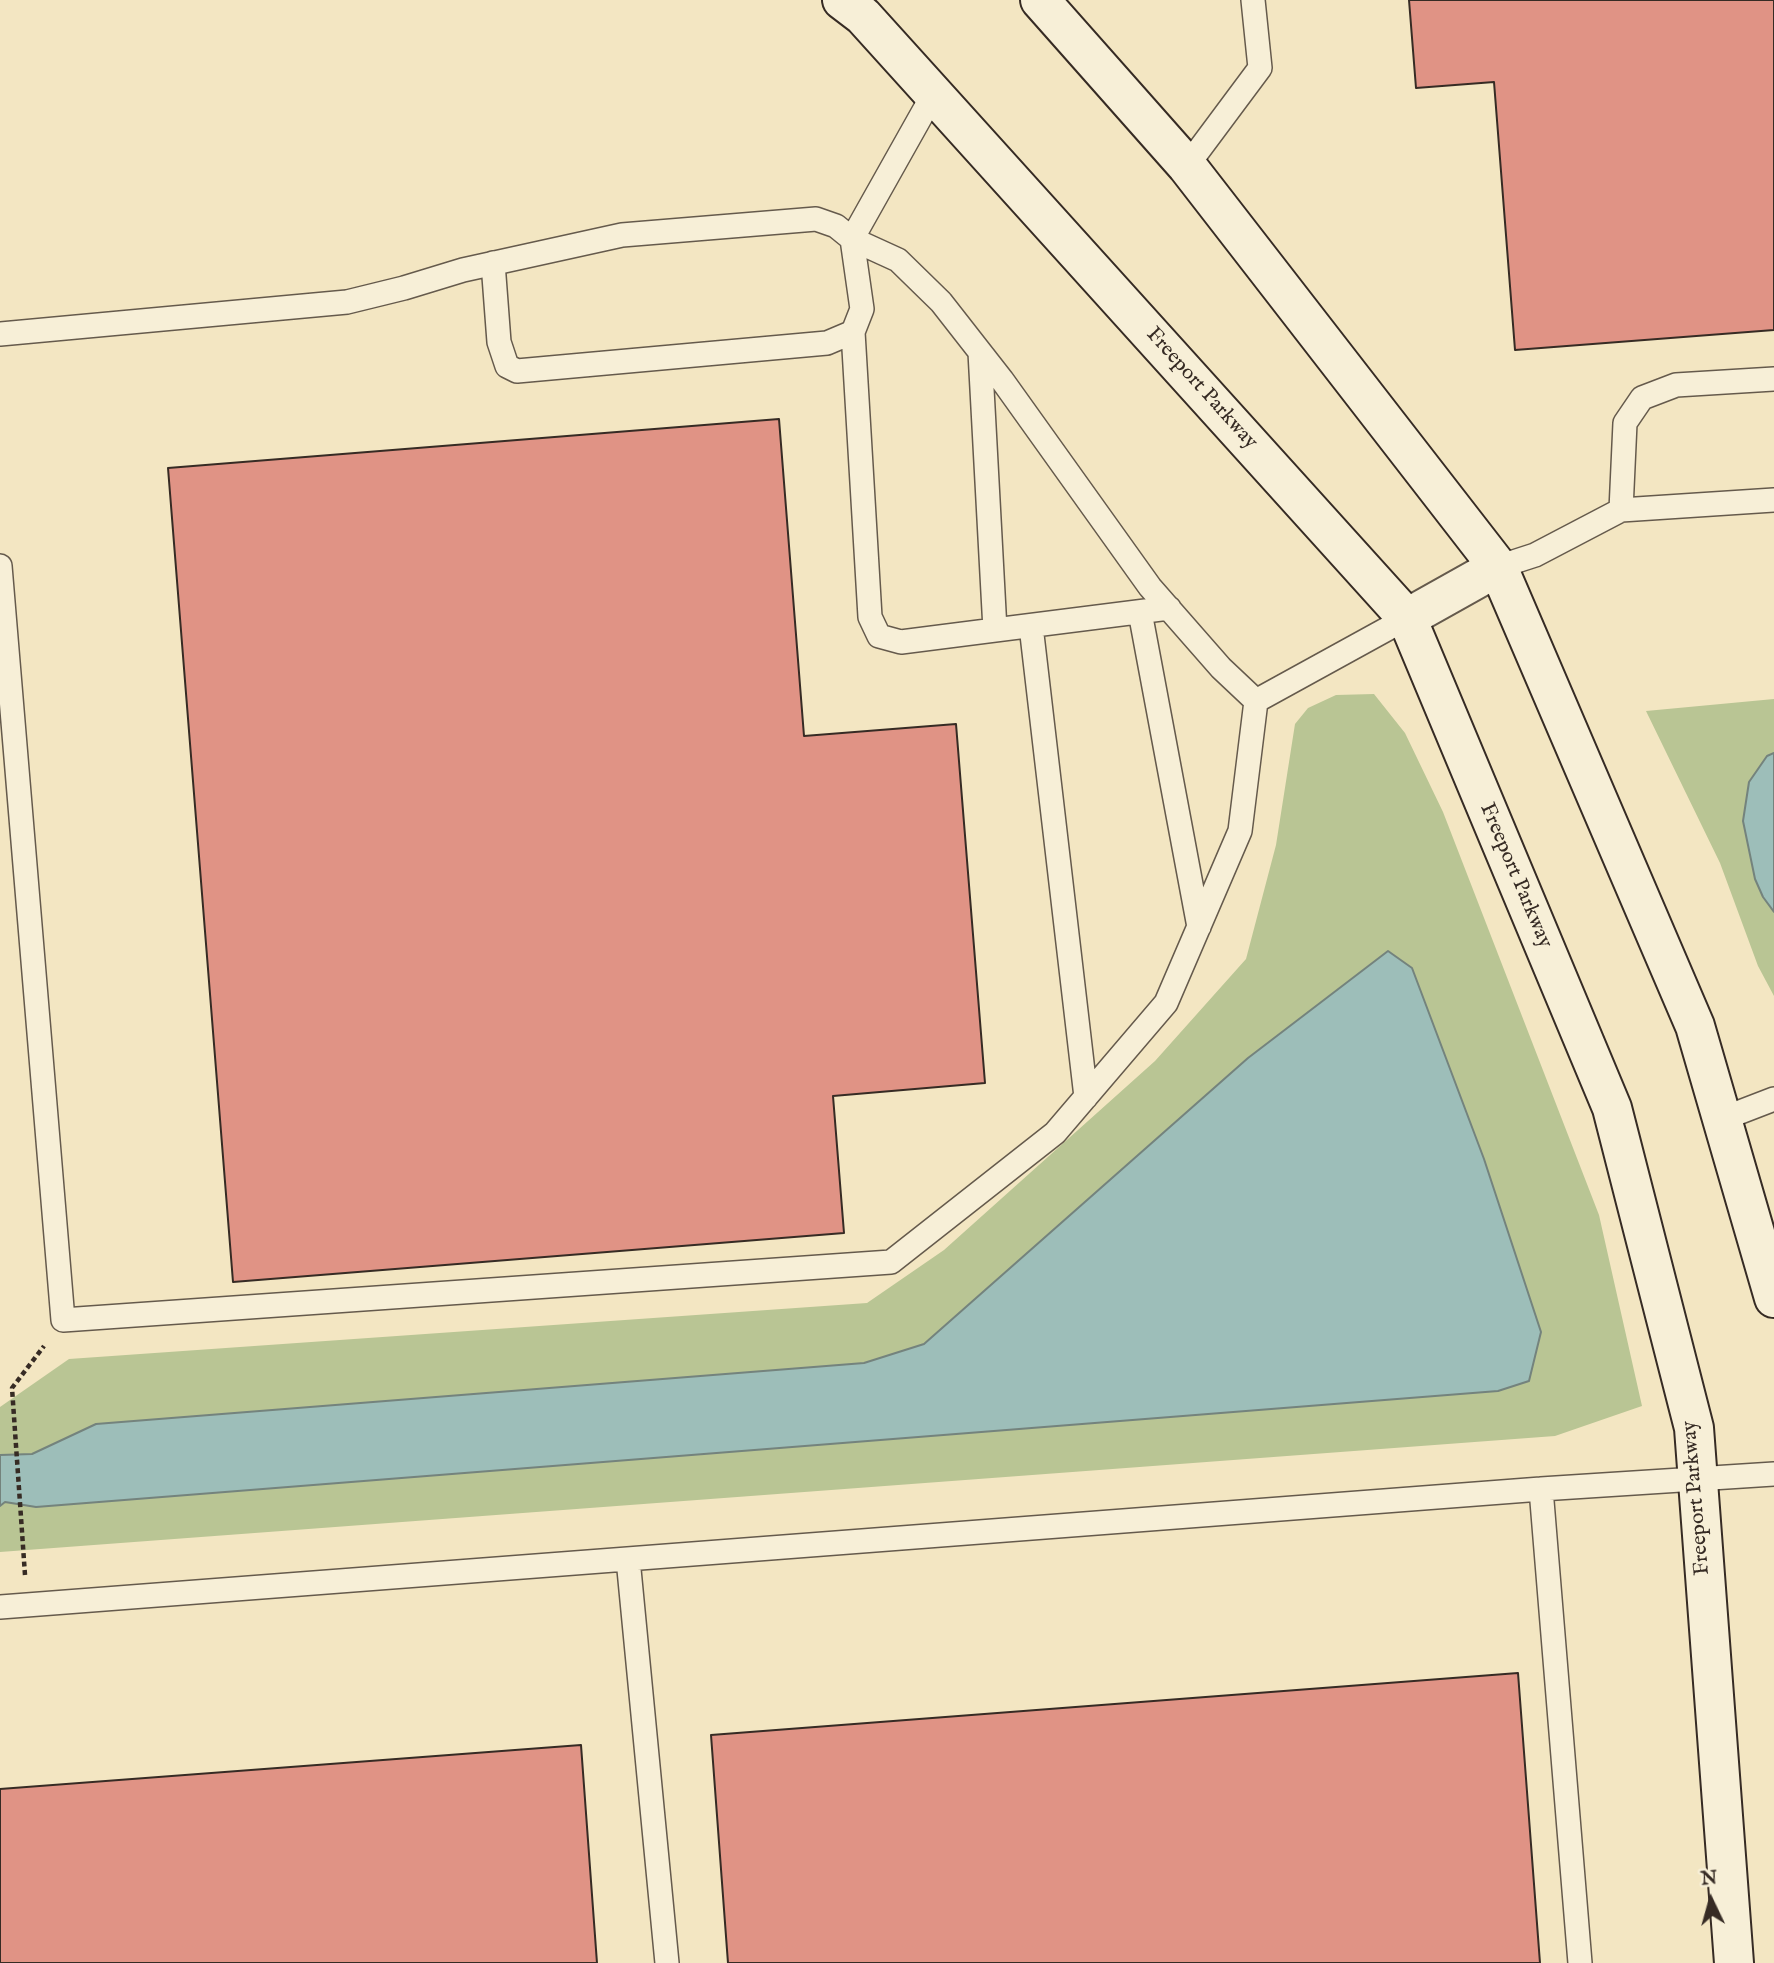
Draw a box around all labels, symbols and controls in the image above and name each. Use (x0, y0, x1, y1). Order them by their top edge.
street label: Freeport Parkway (1140, 323, 1262, 455)
street label: Freeport Parkway (1473, 800, 1557, 952)
street label: Freeport Parkway (1678, 1420, 1716, 1576)
north arrow (1676, 1865, 1746, 1935)
text: N (1700, 1866, 1718, 1892)

